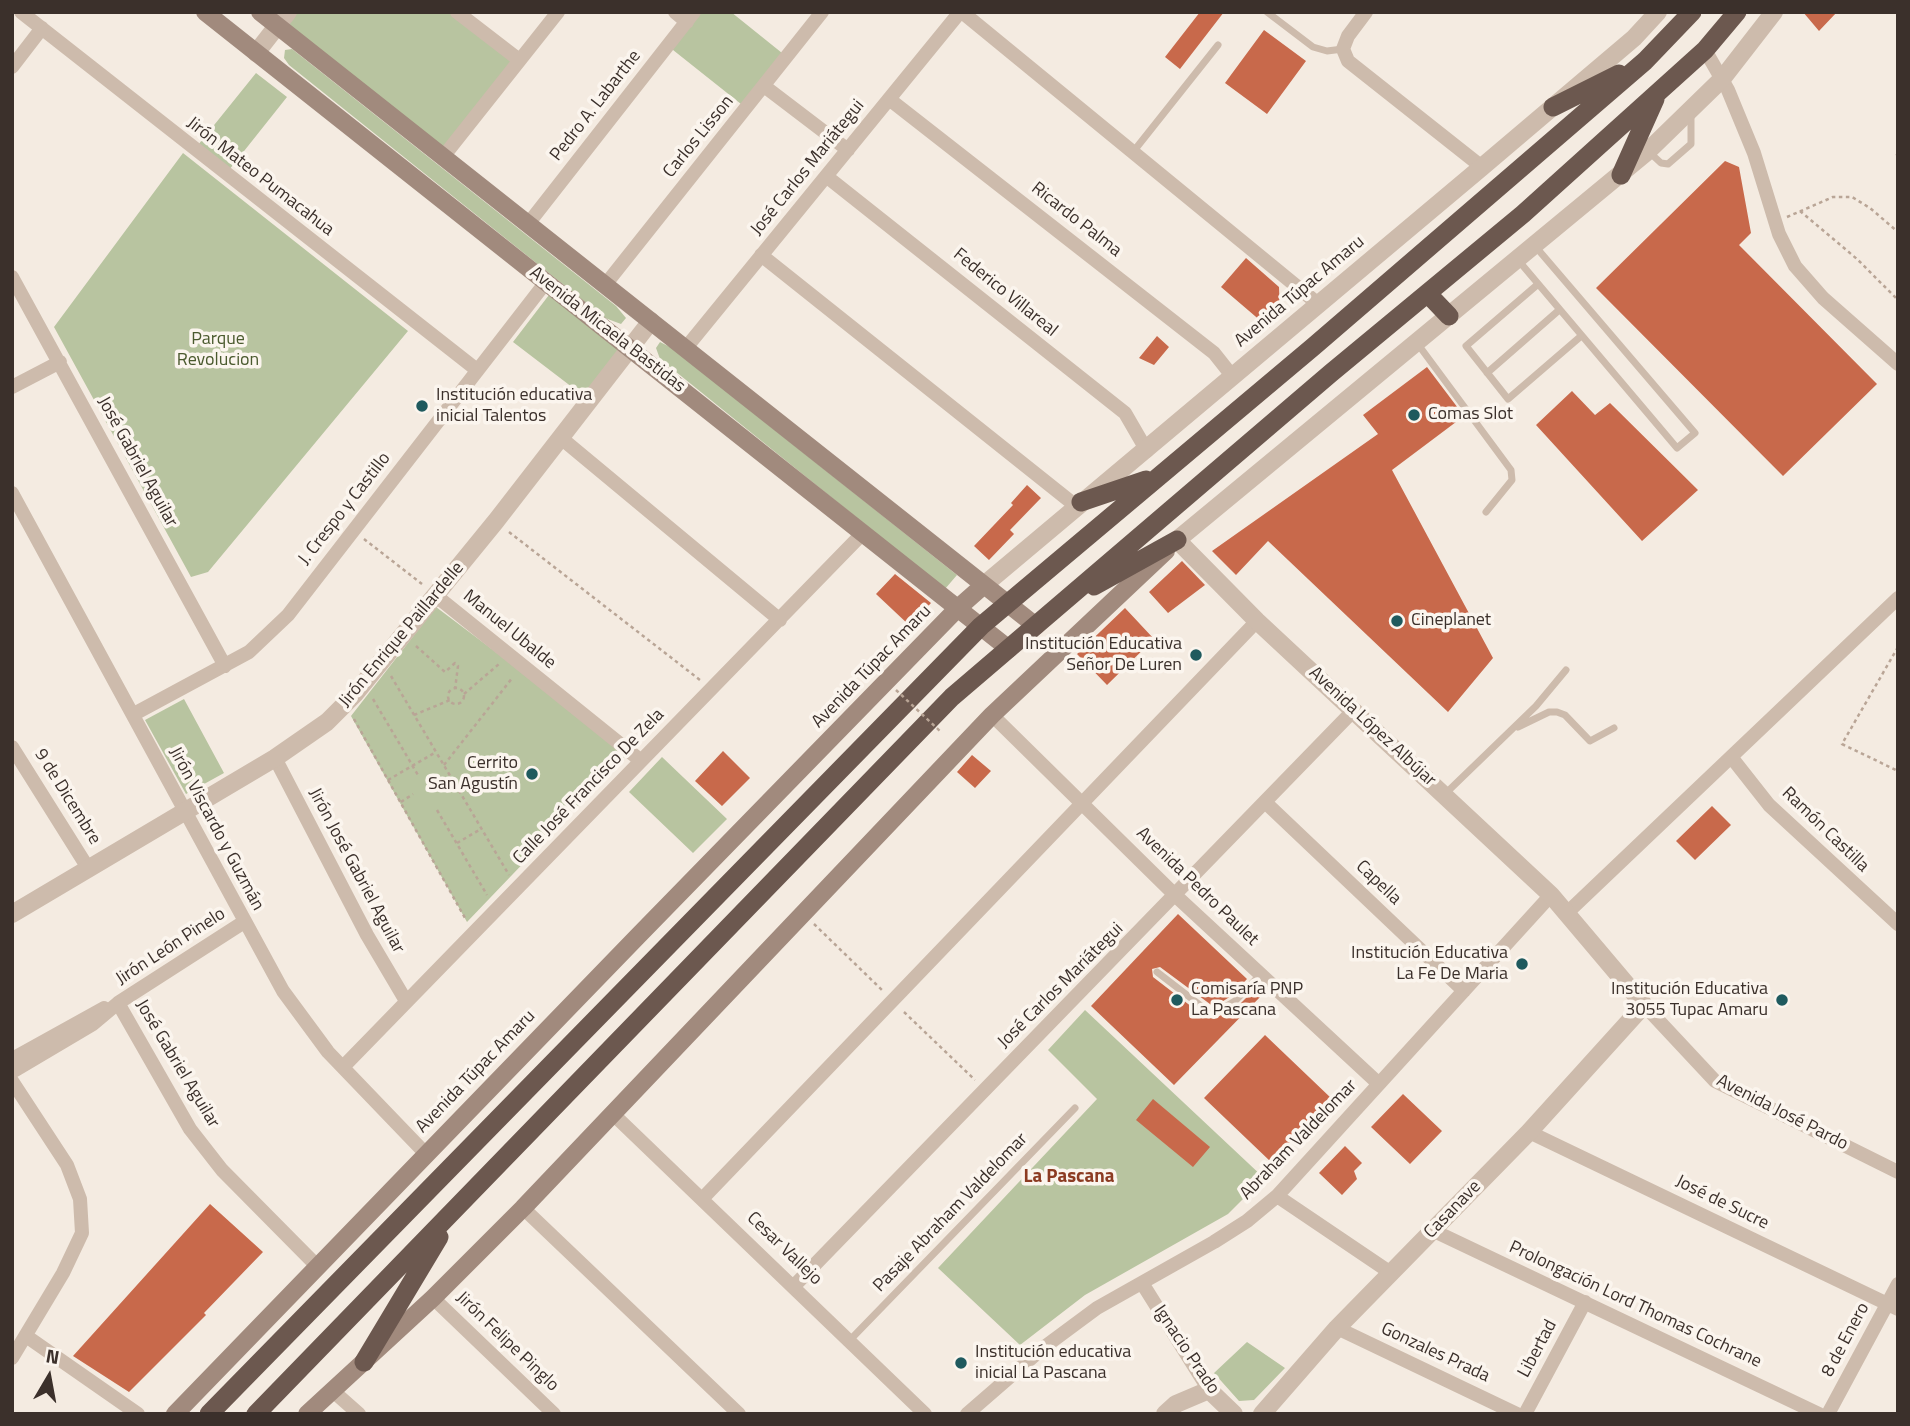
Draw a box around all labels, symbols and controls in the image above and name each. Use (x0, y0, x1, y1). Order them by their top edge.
street label: Pedro A. Labarthe (546, 46, 646, 166)
street label: Carlos Lisson (659, 92, 739, 182)
street label: José Carlos Mariátegui (747, 96, 869, 240)
street label: Jirón Mateo Pumacahua (182, 113, 338, 241)
street label: Ricardo Palma (1027, 178, 1125, 262)
street label: Avenida Túpac Amaru (1231, 232, 1369, 352)
street label: Federico Villareal (948, 244, 1062, 342)
street label: Avenida Micaela Bastidas (525, 262, 689, 398)
park label: Parque Revolucion (177, 329, 259, 372)
place label: Institución educativa inicial Talentos (436, 385, 592, 428)
street label: José Gabriel Aguilar (92, 393, 182, 531)
marker: Institución educativa inicial Talentos (414, 398, 430, 414)
place label: Comas Slot (1428, 404, 1513, 426)
marker: Comas Slot (1406, 407, 1422, 423)
street label: J. Crespo y Castillo (294, 448, 396, 570)
street label: Jirón Enrique Paillardelle (335, 558, 469, 712)
street label: Manuel Ubalde (458, 586, 560, 674)
street label: Avenida Túpac Amaru (808, 601, 936, 733)
place label: Cineplanet (1411, 610, 1491, 632)
marker: Cineplanet (1389, 613, 1405, 629)
place label: Institución Educativa Señor De Luren (1025, 634, 1182, 676)
marker: Institución Educativa Señor De Luren (1188, 647, 1204, 663)
street label: Avenida López Albújar (1304, 663, 1440, 791)
street label: Calle José Francisco De Zela (509, 705, 669, 869)
street label: Jirón Viscardo y Guzmán (164, 744, 268, 914)
street label: 9 de Dicembre (29, 745, 105, 849)
place label: Cerrito San Agustín (428, 753, 518, 796)
marker: Cerrito San Agustín (524, 766, 540, 782)
street label: Ramón Castilla (1777, 783, 1873, 877)
street label: Jirón José Gabriel Aguilar (303, 785, 409, 957)
street label: Avenida Pedro Paulet (1131, 823, 1263, 951)
street label: Capella (1351, 856, 1405, 910)
street label: Jirón León Pinelo (112, 904, 230, 990)
street label: José Carlos Mariátegui (994, 919, 1128, 1053)
place label: Institución Educativa La Fe De Maria (1351, 943, 1508, 986)
marker: Institución Educativa La Fe De Maria (1514, 956, 1530, 972)
place label: Comisaría PNP La Pascana (1191, 979, 1303, 1021)
place label: Institución Educativa 3055 Tupac Amaru (1611, 979, 1768, 1021)
marker: Comisaría PNP La Pascana (1169, 992, 1185, 1008)
marker: Institución Educativa 3055 Tupac Amaru (1774, 992, 1790, 1008)
street label: José Gabriel Aguilar (130, 996, 224, 1132)
street label: Avenida Túpac Amaru (412, 1006, 540, 1138)
street label: Avenida José Pardo (1713, 1071, 1851, 1155)
street label: Abraham Valdelomar (1236, 1075, 1362, 1205)
street label: Pasaje Abraham Valdelomar (869, 1129, 1033, 1297)
district label: La Pascana (1023, 1166, 1115, 1188)
street label: José de Sucre (1672, 1171, 1772, 1235)
street label: Casanave (1420, 1176, 1486, 1244)
street label: Cesar Vallejo (742, 1208, 826, 1290)
street label: Prolongación Lord Thomas Cochrane (1505, 1237, 1765, 1373)
street label: Jirón Felipe Pinglo (451, 1288, 563, 1396)
street label: 8 de Enero (1817, 1299, 1875, 1381)
street label: Ignacio Prado (1148, 1302, 1224, 1398)
street label: Libertad (1514, 1316, 1562, 1382)
street label: Gonzales Prada (1377, 1318, 1493, 1388)
text: N (44, 1340, 62, 1371)
north arrow (14, 1342, 84, 1412)
place label: Institución educativa inicial La Pascana (975, 1342, 1131, 1384)
marker: Institución educativa inicial La Pascana (953, 1355, 969, 1371)

